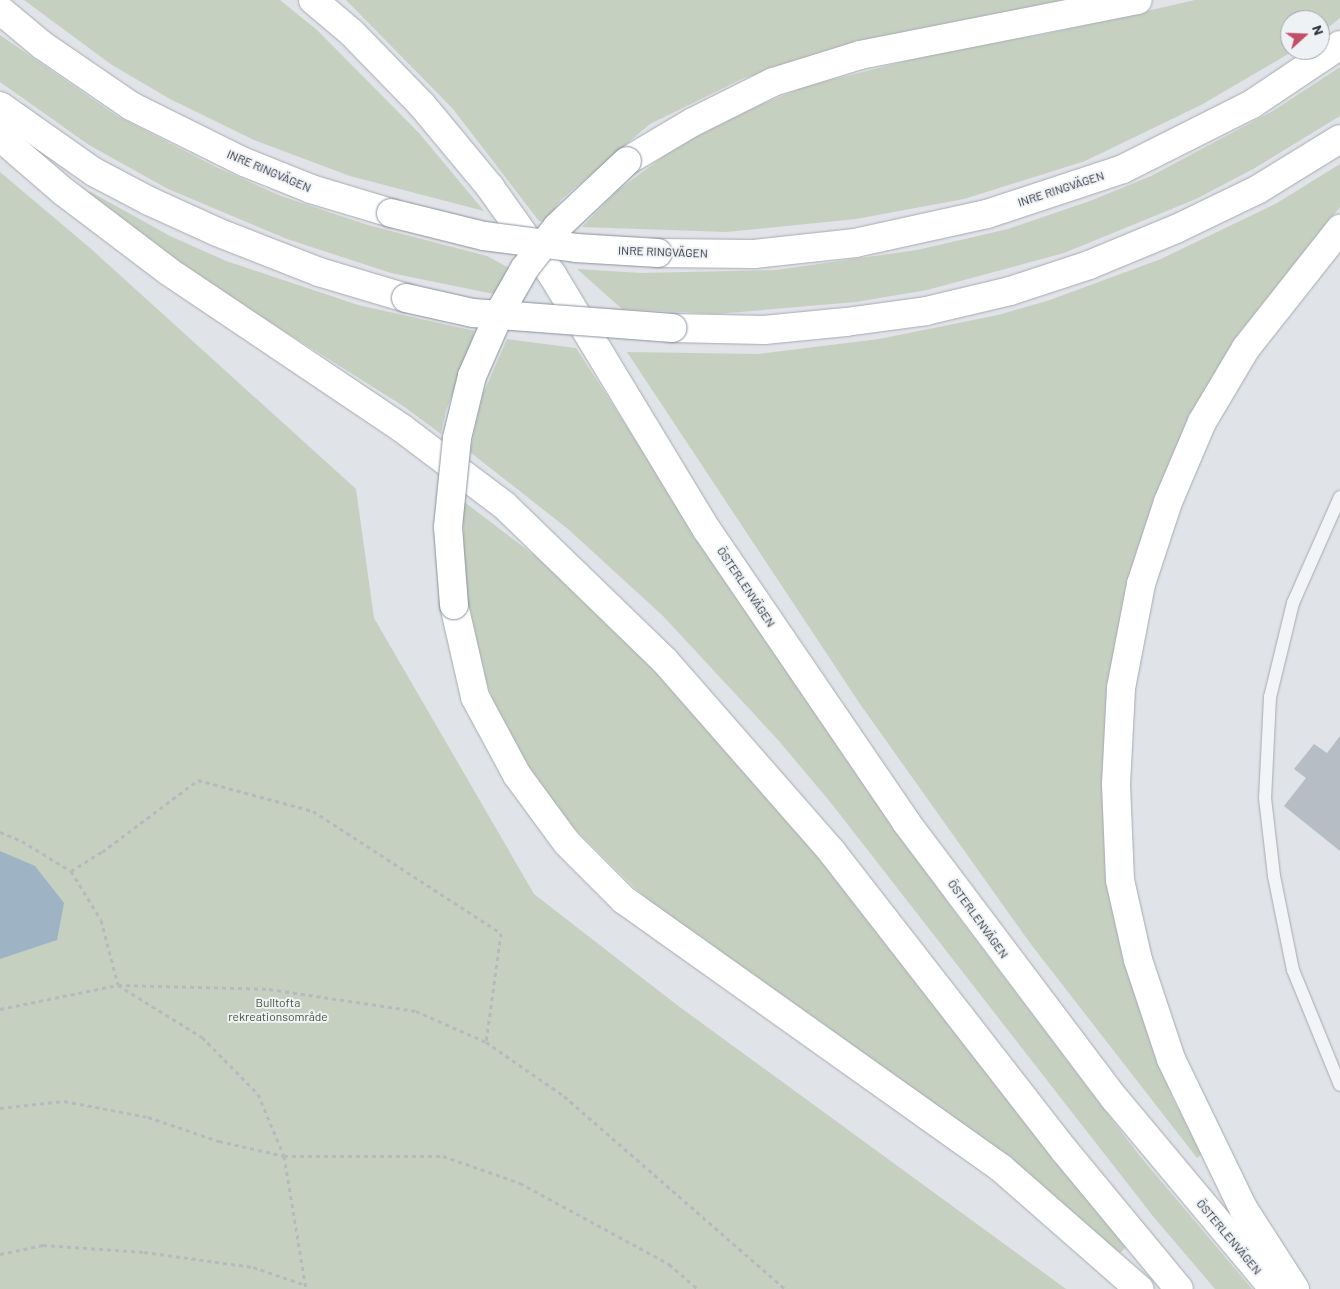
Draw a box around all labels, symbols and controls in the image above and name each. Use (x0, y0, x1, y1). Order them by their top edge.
north arrow (1280, 10, 1330, 60)
text: N (1309, 23, 1328, 37)
street label: INRE RINGVÄGEN (225, 147, 313, 195)
street label: INRE RINGVÄGEN (1016, 168, 1106, 210)
street label: INRE RINGVÄGEN (618, 243, 708, 261)
street label: ÖSTERLENVÄGEN (714, 544, 778, 630)
street label: ÖSTERLENVÄGEN (945, 877, 1011, 961)
park label: Bulltofta rekreationsområde (228, 996, 328, 1024)
street label: ÖSTERLENVÄGEN (1193, 1196, 1265, 1278)

